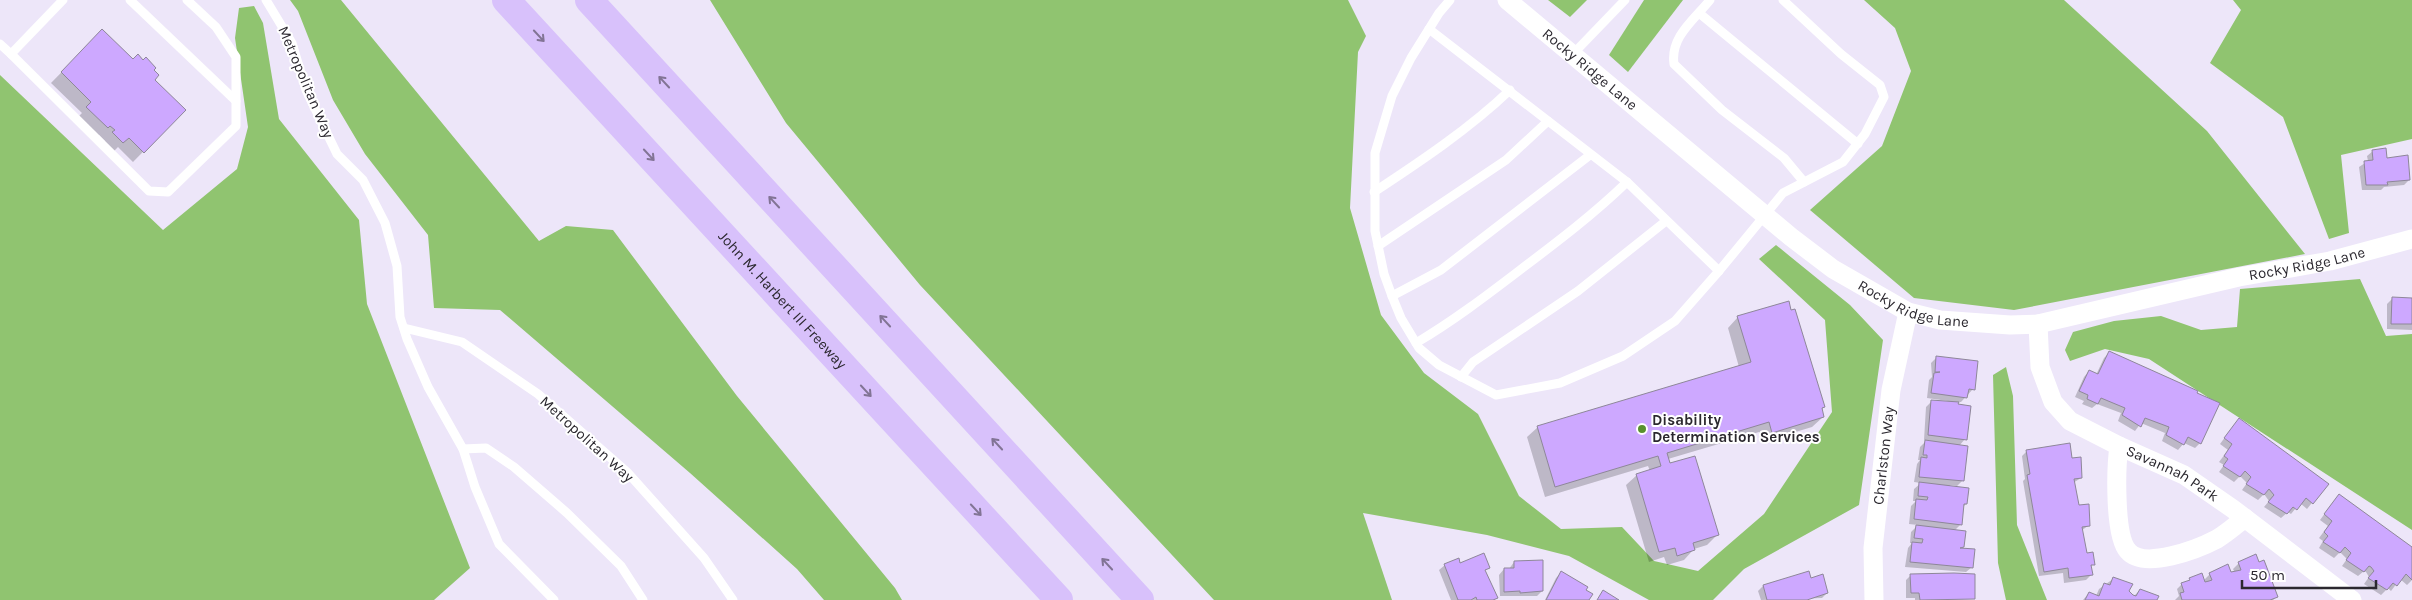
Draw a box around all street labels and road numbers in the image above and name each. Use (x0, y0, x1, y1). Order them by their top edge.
street label: Metropolitan Way (274, 23, 338, 141)
street label: Rocky Ridge Lane (1539, 24, 1641, 114)
street label: John M. Harbert III Freeway (715, 227, 850, 373)
street label: Rocky Ridge Lane (2247, 243, 2367, 284)
street label: Rocky Ridge Lane (1855, 276, 1970, 331)
street label: Metropolitan Way (536, 392, 638, 486)
street label: Charlston Way (1869, 406, 1898, 506)
street label: Savannah Park (2123, 441, 2222, 505)

